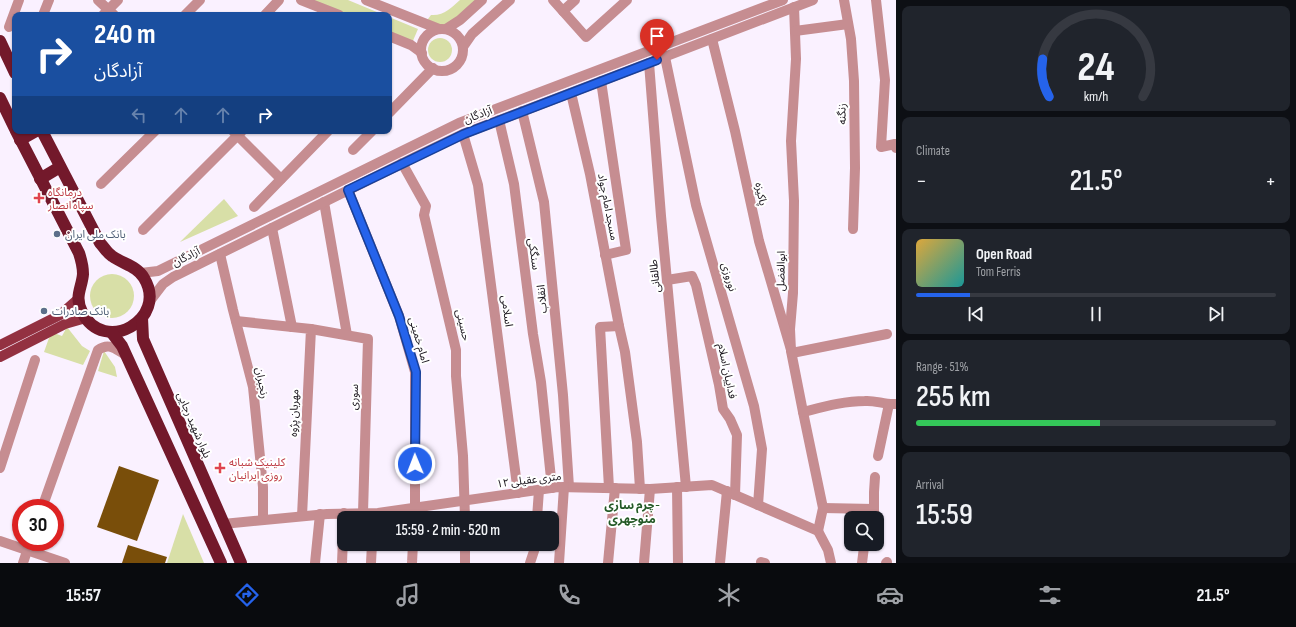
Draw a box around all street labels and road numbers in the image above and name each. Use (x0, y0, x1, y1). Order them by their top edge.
street label: آزادگان (462, 103, 495, 126)
street label: زنگنه (835, 103, 849, 125)
street label: مسجد امام جواد (594, 172, 621, 242)
street label: پاکیزه (751, 181, 770, 207)
street label: سنگکی (525, 237, 543, 271)
street label: آزادگان (170, 244, 203, 269)
street label: ابوالفضل (774, 251, 788, 291)
street label: طالقانی (647, 259, 663, 293)
street label: نوروزی (719, 261, 739, 293)
street label: انقلاب (534, 284, 550, 314)
street label: اسلامی (499, 294, 515, 328)
street label: حسینی (453, 308, 473, 342)
street label: امام خمینی (405, 315, 432, 365)
street label: فداییان اسلام (714, 342, 739, 400)
street label: رنجبران (253, 366, 271, 400)
street label: سوری (347, 383, 361, 410)
street label: مهربان پژوه (287, 389, 302, 437)
street label: بلوار شهید رجایی (174, 390, 214, 460)
street label: ۱۲ متری عقیلی (496, 470, 562, 490)

